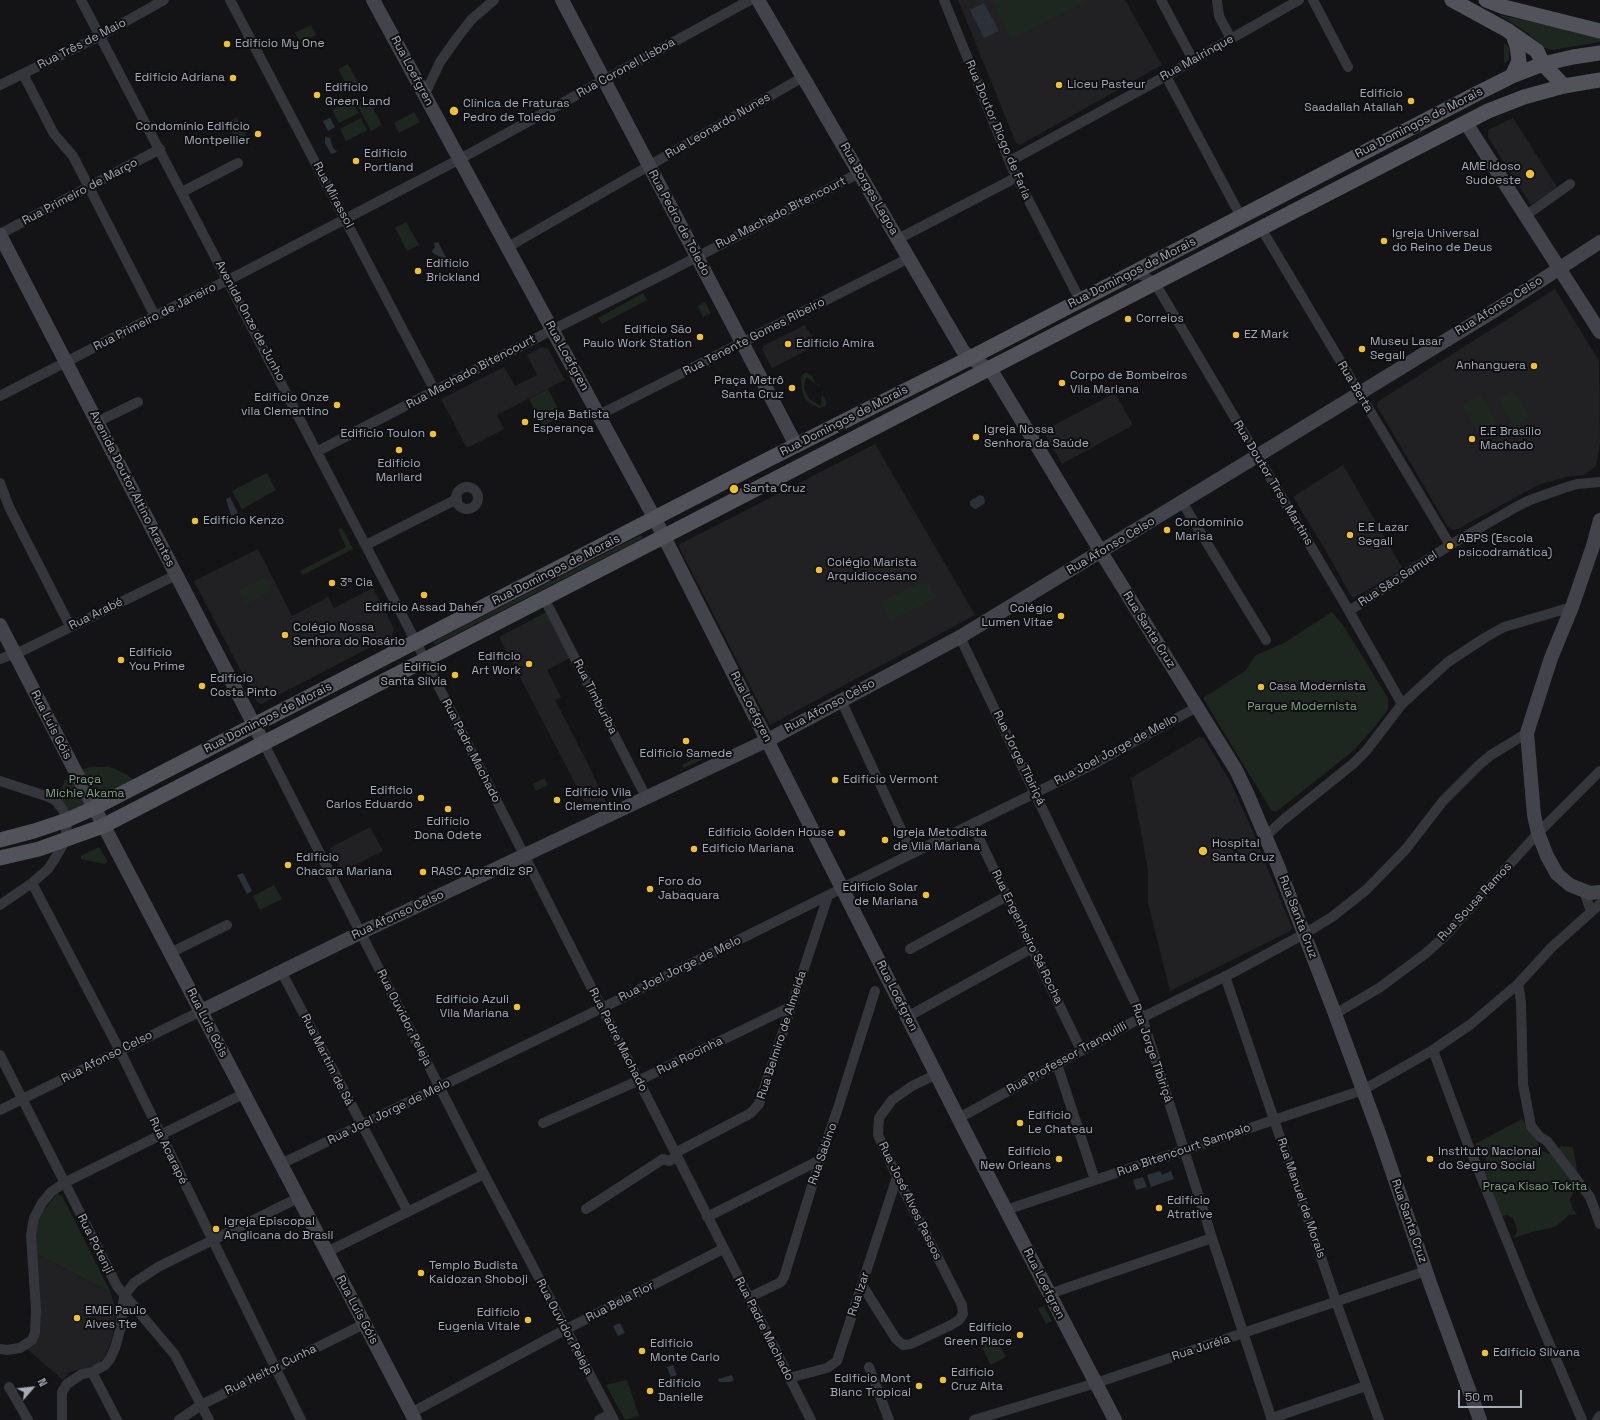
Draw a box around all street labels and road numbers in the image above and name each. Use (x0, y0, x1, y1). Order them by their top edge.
street label: Rua Três de Maio (35, 15, 129, 73)
street label: Rua Mairinque (1158, 32, 1236, 84)
street label: Rua Loefgren (388, 34, 436, 108)
street label: Rua Coronel Lisboa (574, 35, 678, 101)
street label: Rua Doutor Diogo de Faria (962, 58, 1034, 202)
street label: Rua Domingos de Morais (1353, 84, 1485, 162)
street label: Rua Leonardo Nunes (663, 90, 773, 162)
street label: Rua Borges Lagoa (837, 140, 901, 238)
street label: Rua Primeiro de Março (20, 155, 140, 229)
street label: Rua Mirassol (310, 160, 356, 230)
street label: Rua Pedro de Toledo (645, 168, 713, 278)
street label: Rua Machado Bitencourt (714, 174, 848, 252)
street label: Rua Domingos de Morais (1066, 234, 1198, 312)
street label: Avenida Onze de Junho (212, 258, 288, 384)
street label: Rua Afonso Celso (1453, 273, 1545, 339)
street label: Rua Primeiro de Janeiro (91, 280, 219, 354)
street label: Rua Tenente Gomes Ribeiro (681, 295, 827, 379)
street label: Rua Loefgren (542, 319, 592, 393)
street label: Rua Machado Bitencourt (404, 332, 538, 412)
street label: Rua Berta (1334, 359, 1376, 415)
street label: Rua Domingos de Morais (778, 382, 910, 460)
street label: Avenida Doutor Altino Arantes (86, 409, 178, 569)
street label: Rua Doutor Tirso Martins (1230, 418, 1316, 548)
street label: Rua Afonso Celso (1064, 514, 1158, 578)
street label: Rua Domingos de Morais (490, 531, 622, 609)
street label: Rua São Samuel (1356, 548, 1440, 610)
street label: Rua Santa Cruz (1120, 589, 1178, 671)
street label: Rua Arabé (67, 595, 125, 633)
street label: Rua Timburiba (570, 657, 620, 737)
street label: Rua Loefgren (727, 669, 775, 745)
street label: Rua Afonso Celso (782, 676, 878, 736)
street label: Rua Domingos de Morais (202, 679, 334, 757)
street label: Rua Luis Góis (27, 688, 75, 762)
street label: Rua Padre Machado (439, 697, 503, 805)
street label: Rua Jorge Tibiriçá (990, 708, 1048, 808)
street label: Rua Joel Jorge de Mello (1052, 711, 1180, 789)
street label: Rua Sousa Ramos (1435, 860, 1515, 944)
street label: Rua Engenheiro Sá Rocha (988, 868, 1066, 1006)
street label: Rua Santa Cruz (1276, 874, 1320, 960)
street label: Rua Afonso Celso (349, 887, 447, 943)
street label: Rua Joel Jorge de Melo (616, 933, 744, 1005)
street label: Rua Loefgren (873, 958, 921, 1034)
street label: Rua Ouvidor Peleja (373, 967, 435, 1069)
street label: Rua Belmiro de Almeida (754, 969, 810, 1101)
street label: Rua Luis Góis (183, 986, 231, 1060)
street label: Rua Padre Machado (586, 986, 650, 1094)
street label: Rua Jorge Tibiriçá (1128, 1002, 1176, 1104)
street label: Rua Martim de Sá (298, 1012, 356, 1108)
street label: Rua Professor Tranquilli (1004, 1019, 1130, 1097)
street label: Rua Afonso Celso (59, 1028, 155, 1086)
street label: Rua Rocinha (655, 1034, 725, 1078)
street label: Rua Joel Jorge de Melo (325, 1076, 453, 1148)
street label: Rua Acarapé (146, 1115, 190, 1187)
street label: Rua Bitencourt Sampaio (1115, 1120, 1253, 1180)
street label: Rua Sabino (806, 1121, 840, 1187)
street label: Rua Manuel de Morais (1274, 1136, 1328, 1260)
street label: Rua José Alves Passos (875, 1140, 945, 1262)
street label: Rua Santa Cruz (1388, 1177, 1430, 1265)
street label: Rua Potenji (74, 1212, 116, 1276)
street label: Rua Loefgren (1020, 1246, 1068, 1322)
street label: Rua Izar (845, 1270, 873, 1318)
street label: Rua Luis Góis (333, 1273, 381, 1347)
street label: Rua Padre Machado (732, 1275, 796, 1383)
street label: Rua Ouvidor Peleja (533, 1277, 595, 1377)
street label: Rua Bela Flor (584, 1279, 656, 1325)
street label: Rua Juréia (1170, 1332, 1232, 1364)
street label: Rua Heitor Cunha (223, 1342, 319, 1398)

